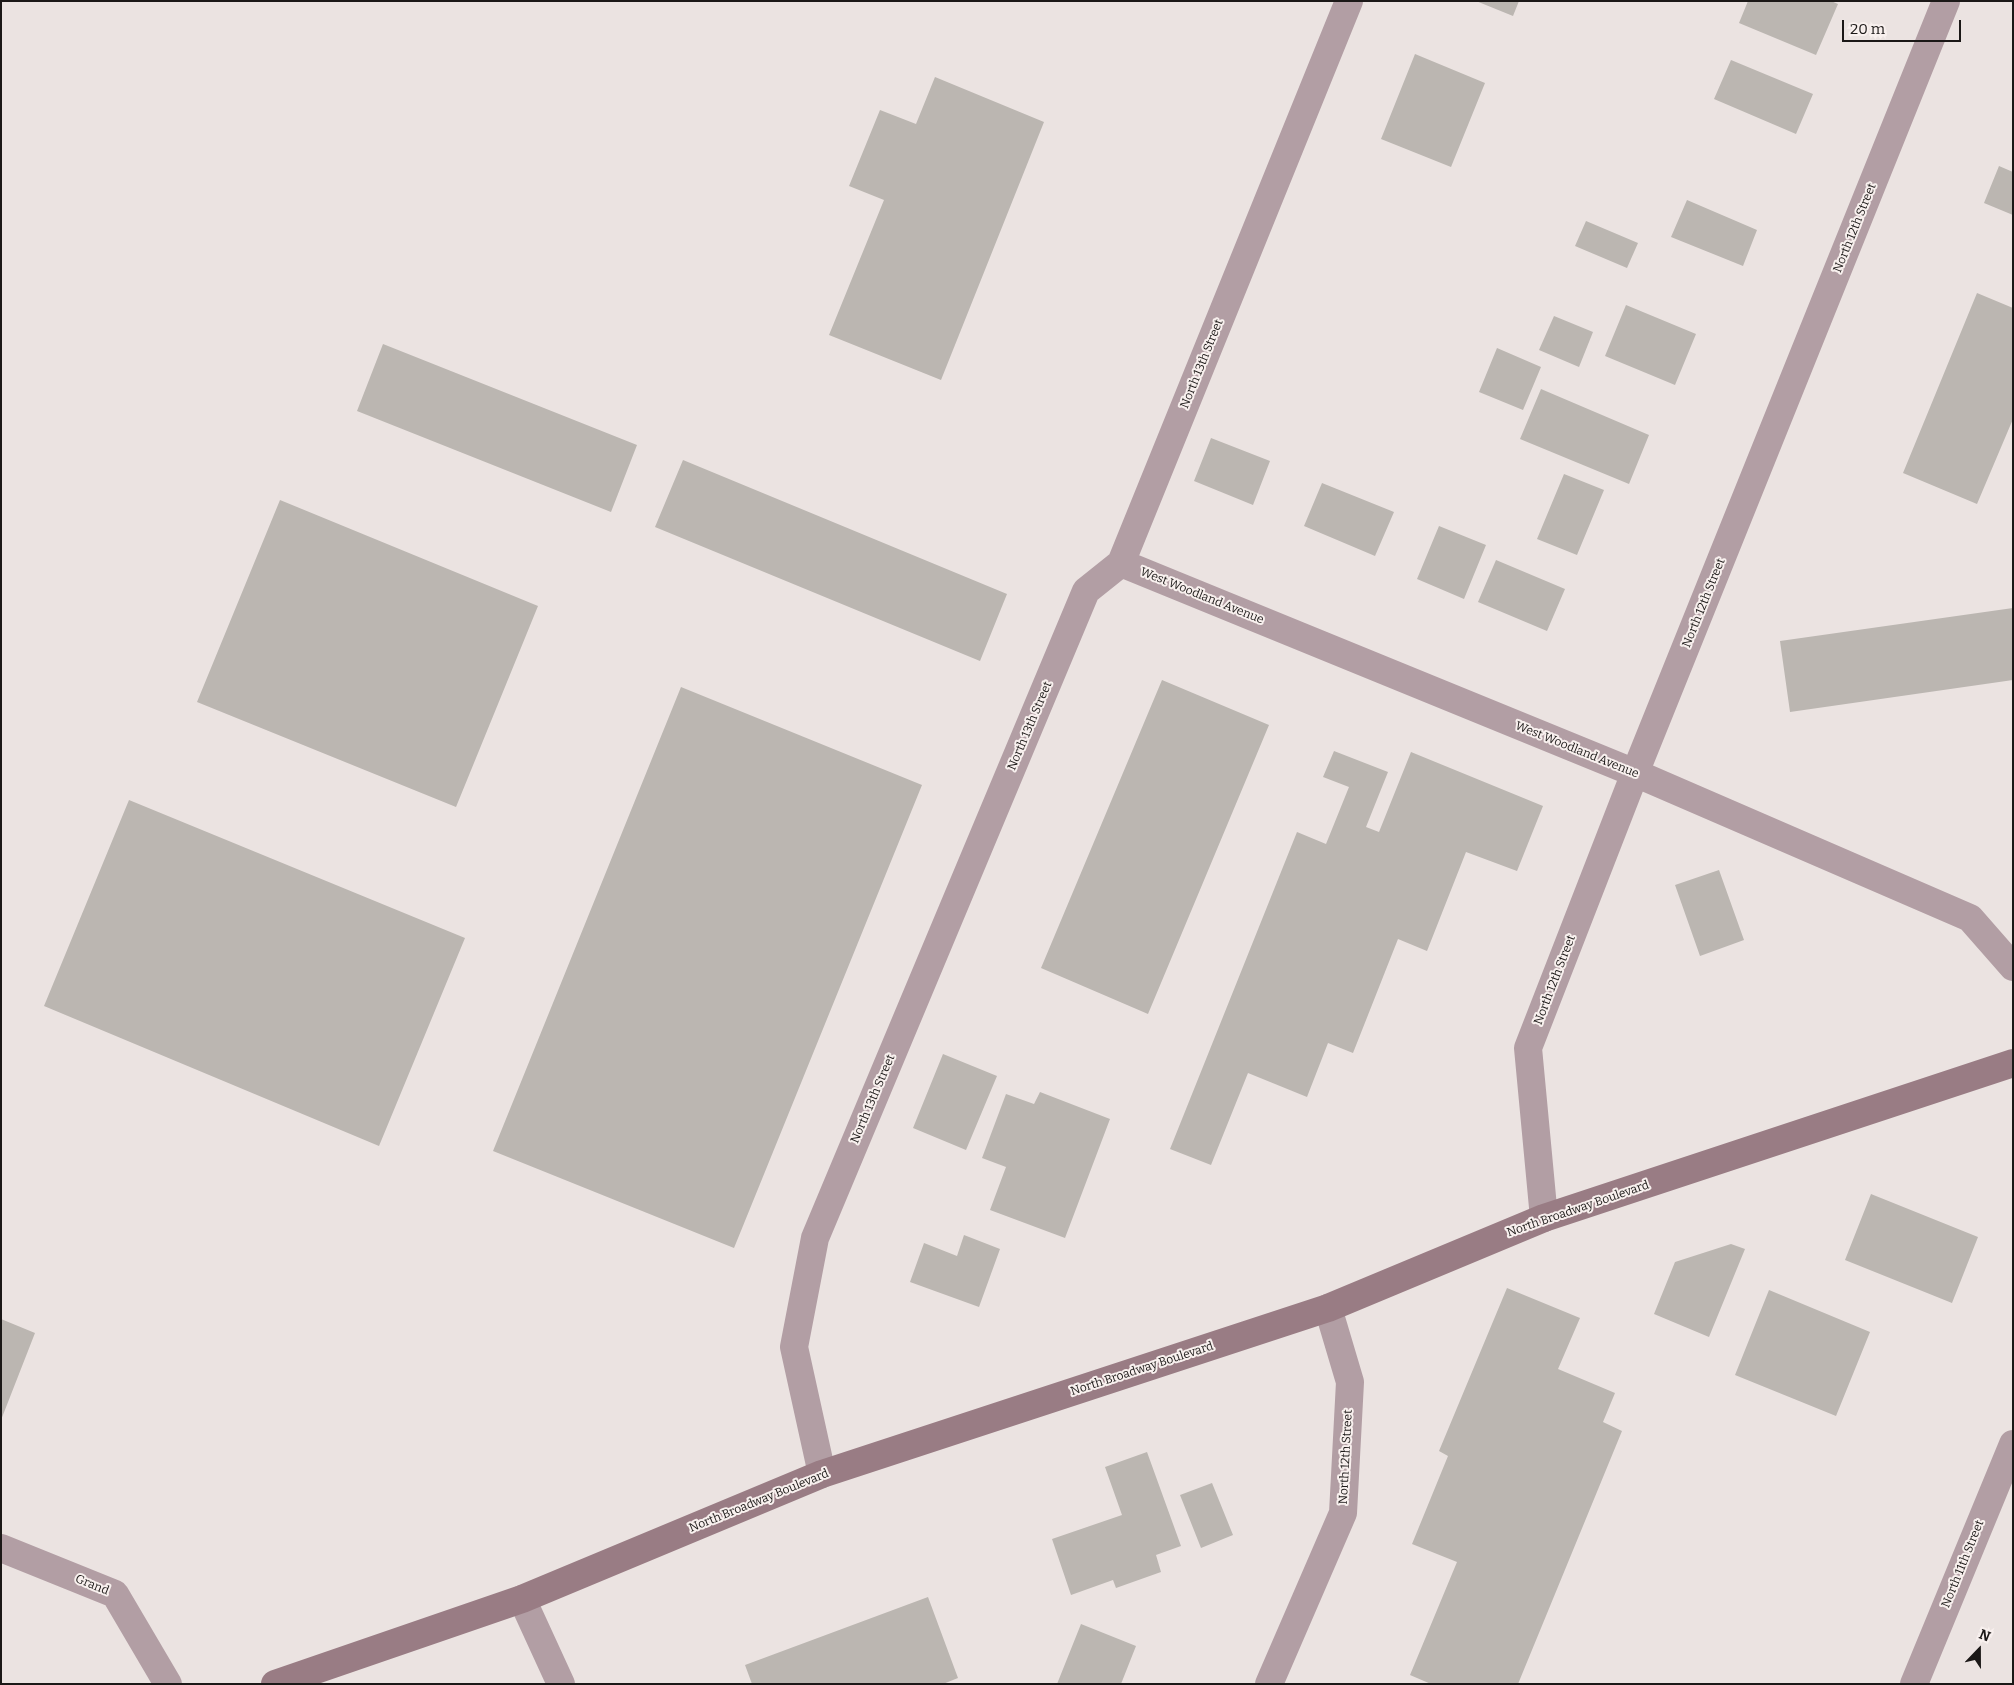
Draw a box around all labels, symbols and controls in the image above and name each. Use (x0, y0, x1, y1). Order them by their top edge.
scale bar (1844, 10, 1963, 42)
text: 20 m (1850, 20, 1885, 38)
street label: North 12th Street (1831, 181, 1879, 275)
street label: North 13th Street (1178, 317, 1226, 411)
street label: North 12th Street (1680, 556, 1728, 650)
street label: West Woodland Avenue (1138, 565, 1266, 627)
street label: North 13th Street (1005, 679, 1055, 773)
street label: West Woodland Avenue (1513, 719, 1641, 781)
street label: North 12th Street (1531, 933, 1579, 1027)
street label: North 13th Street (848, 1052, 898, 1146)
street label: North Broadway Boulevard (1505, 1178, 1651, 1240)
street label: North Broadway Boulevard (1069, 1339, 1215, 1399)
street label: North 12th Street (1336, 1409, 1356, 1505)
street label: North Broadway Boulevard (687, 1466, 831, 1536)
street label: North 11th Street (1939, 1518, 1987, 1610)
street label: Grand (73, 1572, 111, 1598)
north arrow (1954, 1625, 2004, 1675)
text: N (1977, 1626, 1993, 1646)

